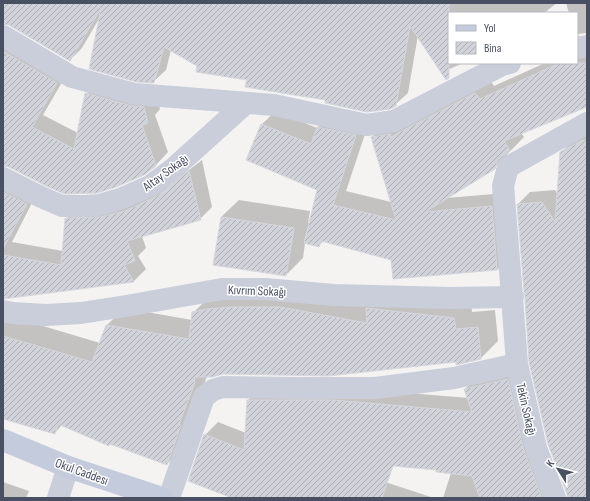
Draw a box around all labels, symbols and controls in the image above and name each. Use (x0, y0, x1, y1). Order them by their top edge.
legend (448, 12, 578, 64)
text: Yol (484, 21, 496, 36)
text: Bina (484, 41, 502, 56)
street label: Altay Sokağı (139, 151, 192, 195)
street label: Kıvrım Sokağı (228, 282, 286, 300)
street label: Tekin Sokağı (512, 382, 540, 437)
north arrow (538, 449, 578, 489)
street label: Okul Caddesı (53, 455, 110, 489)
text: K (543, 457, 558, 469)

